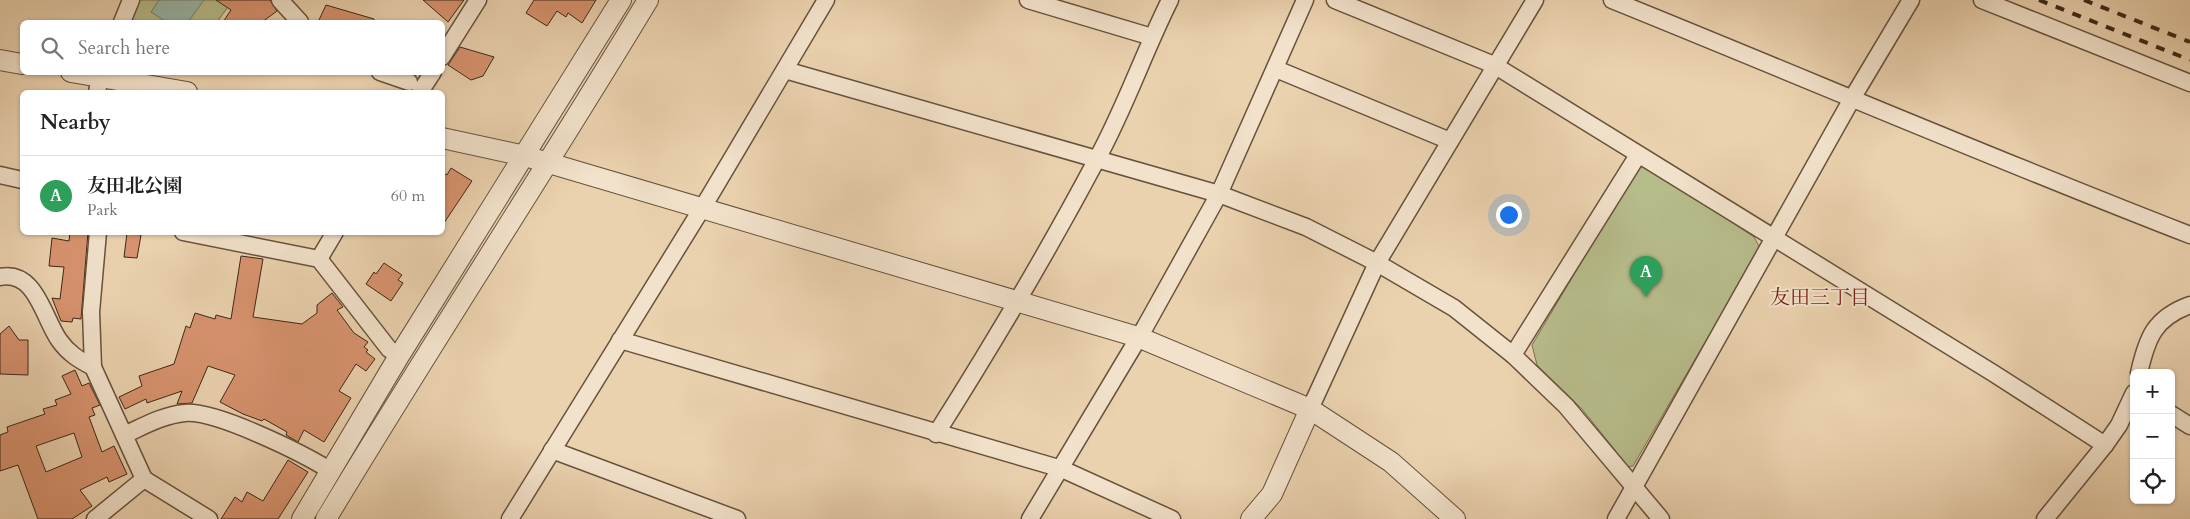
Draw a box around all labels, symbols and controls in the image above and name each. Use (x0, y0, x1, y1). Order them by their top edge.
search box (20, 20, 445, 75)
icon: search (38, 34, 66, 62)
text: Search here (78, 35, 170, 61)
text: Nearby (40, 108, 111, 137)
text: 友田北公園 (87, 173, 182, 199)
text: A (50, 185, 62, 207)
text: 60 m (391, 185, 425, 207)
text: Park (87, 199, 118, 221)
your location (1496, 202, 1522, 228)
pin: A (1630, 256, 1662, 297)
district label: 友田三丁目 (1770, 284, 1870, 311)
map controls (2130, 369, 2175, 504)
button: + (2130, 369, 2175, 414)
button: − (2130, 414, 2175, 459)
button: locate (2130, 459, 2175, 504)

